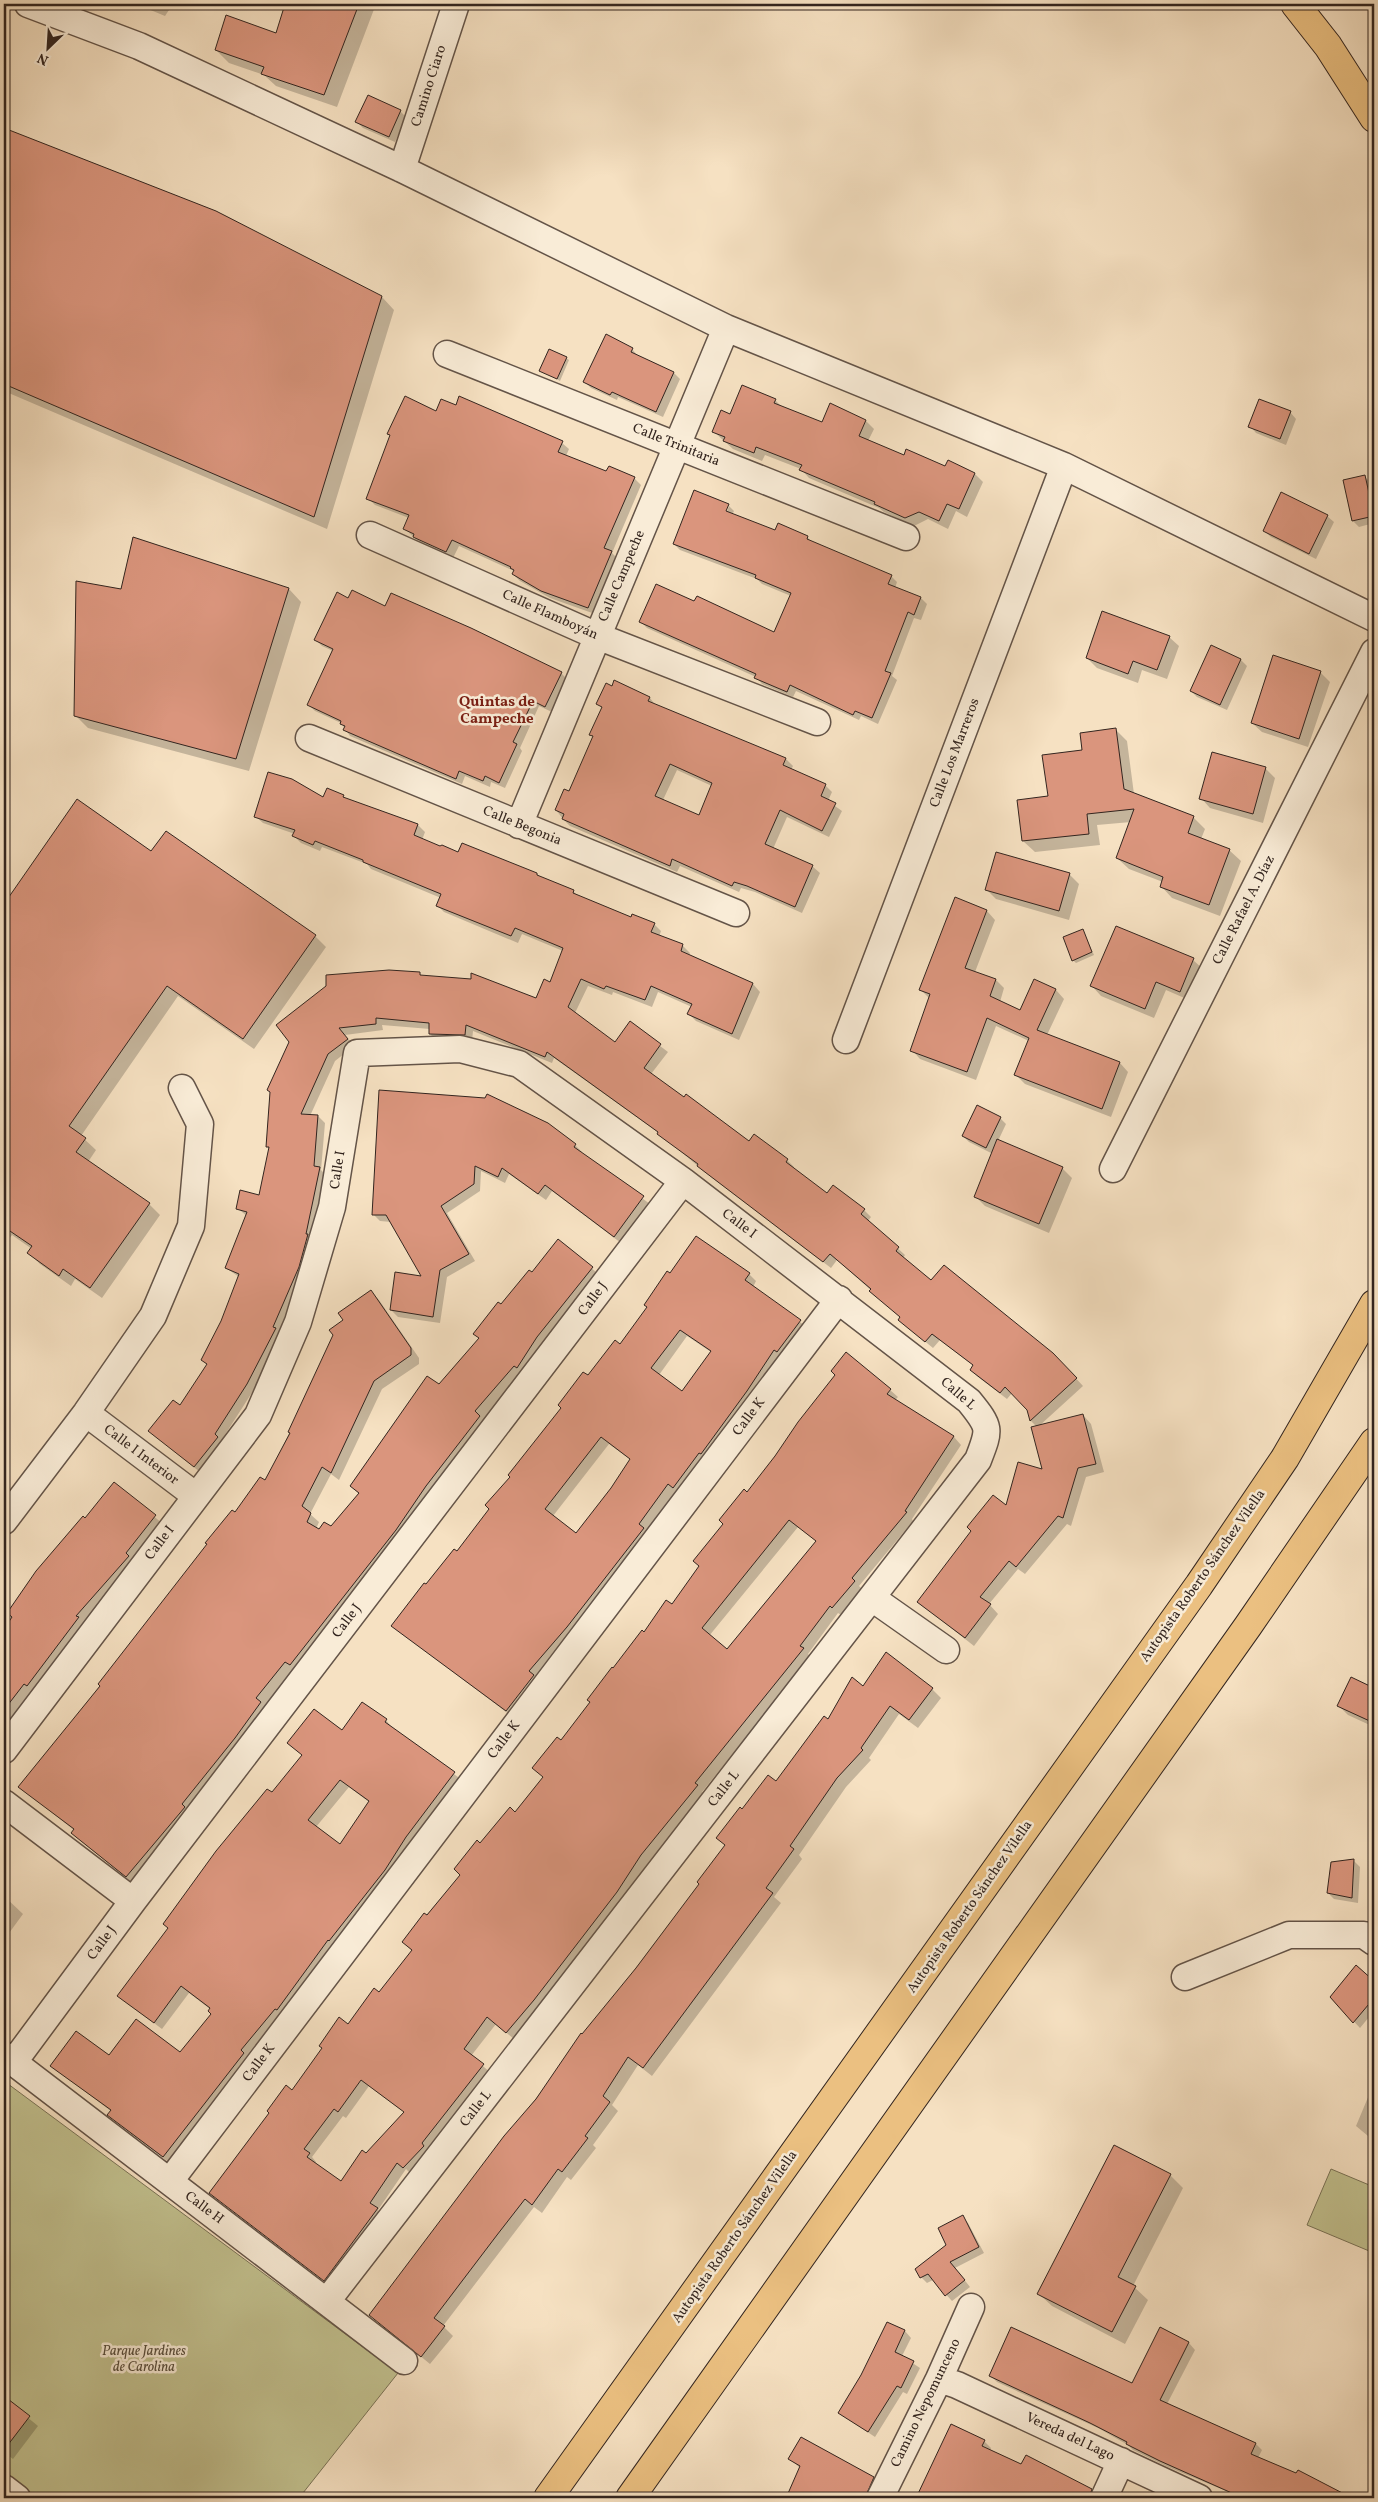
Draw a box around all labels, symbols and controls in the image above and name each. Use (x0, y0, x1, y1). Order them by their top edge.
north arrow (22, 22, 72, 72)
street label: Camino Ciaro (407, 43, 451, 129)
text: N (35, 48, 52, 69)
street label: Calle Trinitaria (629, 419, 723, 471)
street label: Calle Campeche (594, 527, 650, 625)
street label: Calle Flamboyán (499, 585, 601, 645)
district label: Quintas de Campeche (459, 692, 535, 730)
street label: Calle Los Marreros (925, 696, 985, 810)
street label: Calle Begonia (480, 802, 564, 850)
street label: Calle Rafael A. Díaz (1208, 852, 1280, 968)
street label: Calle I (326, 1149, 350, 1191)
street label: Calle I (718, 1205, 760, 1243)
street label: Calle J (574, 1278, 612, 1320)
street label: Calle L (936, 1373, 980, 1415)
street label: Calle K (728, 1394, 770, 1440)
street label: Calle I Interior (99, 1420, 183, 1490)
street label: Autopista Roberto Sánchez Vilella (1136, 1486, 1270, 1666)
street label: Calle I (141, 1522, 179, 1564)
street label: Calle J (328, 1600, 366, 1642)
street label: Calle K (483, 1717, 525, 1763)
street label: Calle L (704, 1767, 744, 1811)
street label: Autopista Roberto Sánchez Vilella (903, 1817, 1037, 1997)
street label: Calle J (83, 1922, 121, 1964)
street label: Calle K (238, 2040, 280, 2086)
street label: Calle L (456, 2087, 496, 2131)
street label: Autopista Roberto Sánchez Vilella (668, 2147, 802, 2327)
street label: Calle H (181, 2187, 227, 2229)
street label: Camino Nepomunceno (887, 2335, 965, 2471)
park label: Parque Jardines de Carolina (102, 2342, 186, 2377)
street label: Vereda del Lago (1022, 2408, 1118, 2466)

